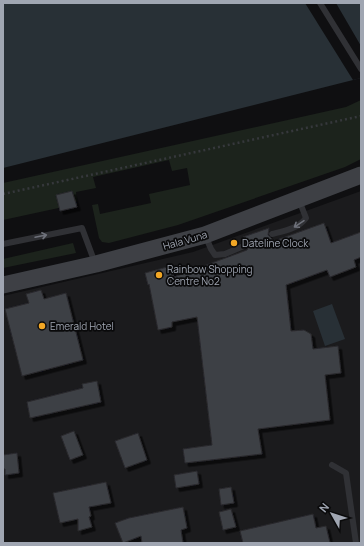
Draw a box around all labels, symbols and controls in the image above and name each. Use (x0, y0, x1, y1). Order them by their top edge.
one-way arrow (293, 220, 304, 228)
street label: Hala Vuna (161, 227, 209, 253)
one-way arrow (34, 232, 47, 240)
place label: Dateline Clock (242, 236, 309, 250)
marker: Dateline Clock (229, 238, 239, 248)
place label: Rainbow Shopping Centre No2 (167, 262, 253, 288)
marker: Rainbow Shopping Centre No2 (154, 270, 164, 280)
place label: Emerald Hotel (50, 319, 114, 333)
marker: Emerald Hotel (37, 321, 47, 331)
north arrow (312, 494, 352, 534)
text: N (316, 500, 332, 515)

